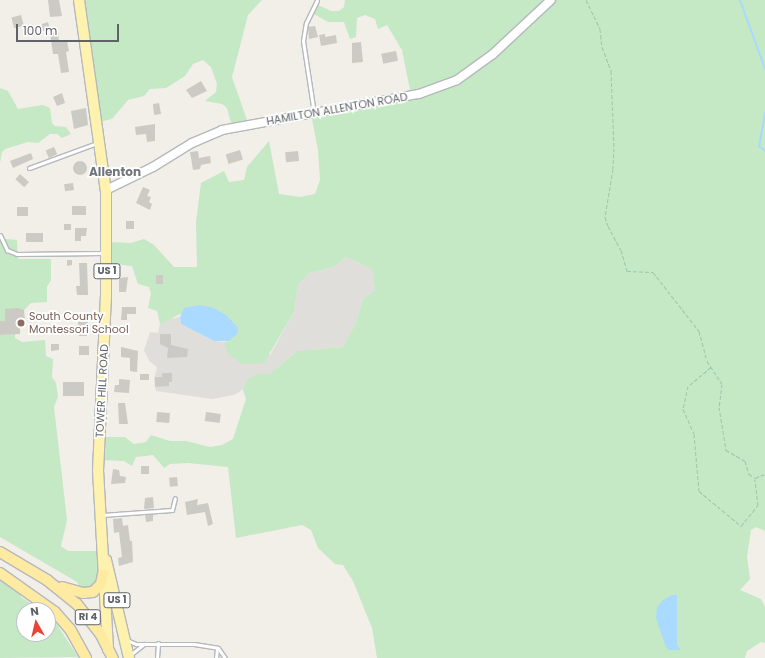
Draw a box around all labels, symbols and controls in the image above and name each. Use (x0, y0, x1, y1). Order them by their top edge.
scale bar (18, 16, 121, 42)
text: 100 m (23, 22, 57, 39)
street label: HAMILTON ALLENTON ROAD (265, 90, 409, 128)
district label: Allenton (89, 165, 141, 179)
road number: US 1 (93, 263, 121, 279)
place label: South County Montessori School (29, 310, 129, 336)
marker: South County Montessori School (16, 318, 26, 328)
street label: TOWER HILL ROAD (93, 344, 111, 438)
road number: US 1 (103, 592, 131, 608)
north arrow (16, 602, 56, 642)
text: N (29, 603, 40, 620)
road number: RI 4 (74, 609, 102, 625)

